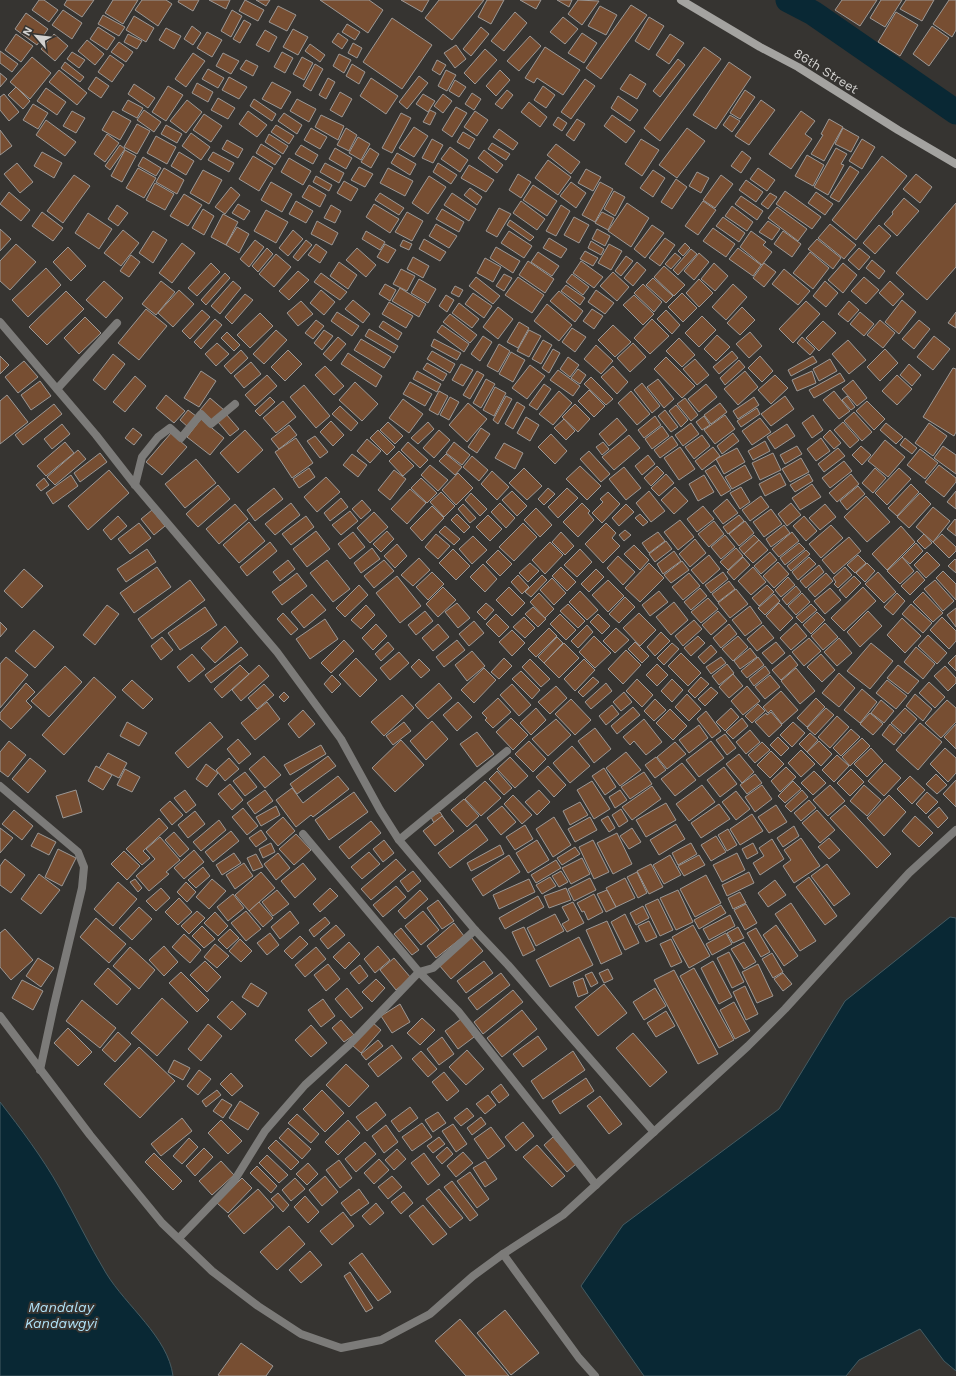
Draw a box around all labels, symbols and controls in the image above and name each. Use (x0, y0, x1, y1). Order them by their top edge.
north arrow (16, 16, 56, 56)
text: N (20, 25, 35, 38)
street label: 86th Street (791, 45, 861, 97)
water label: Mandalay Kandawgyi (25, 1299, 98, 1331)

